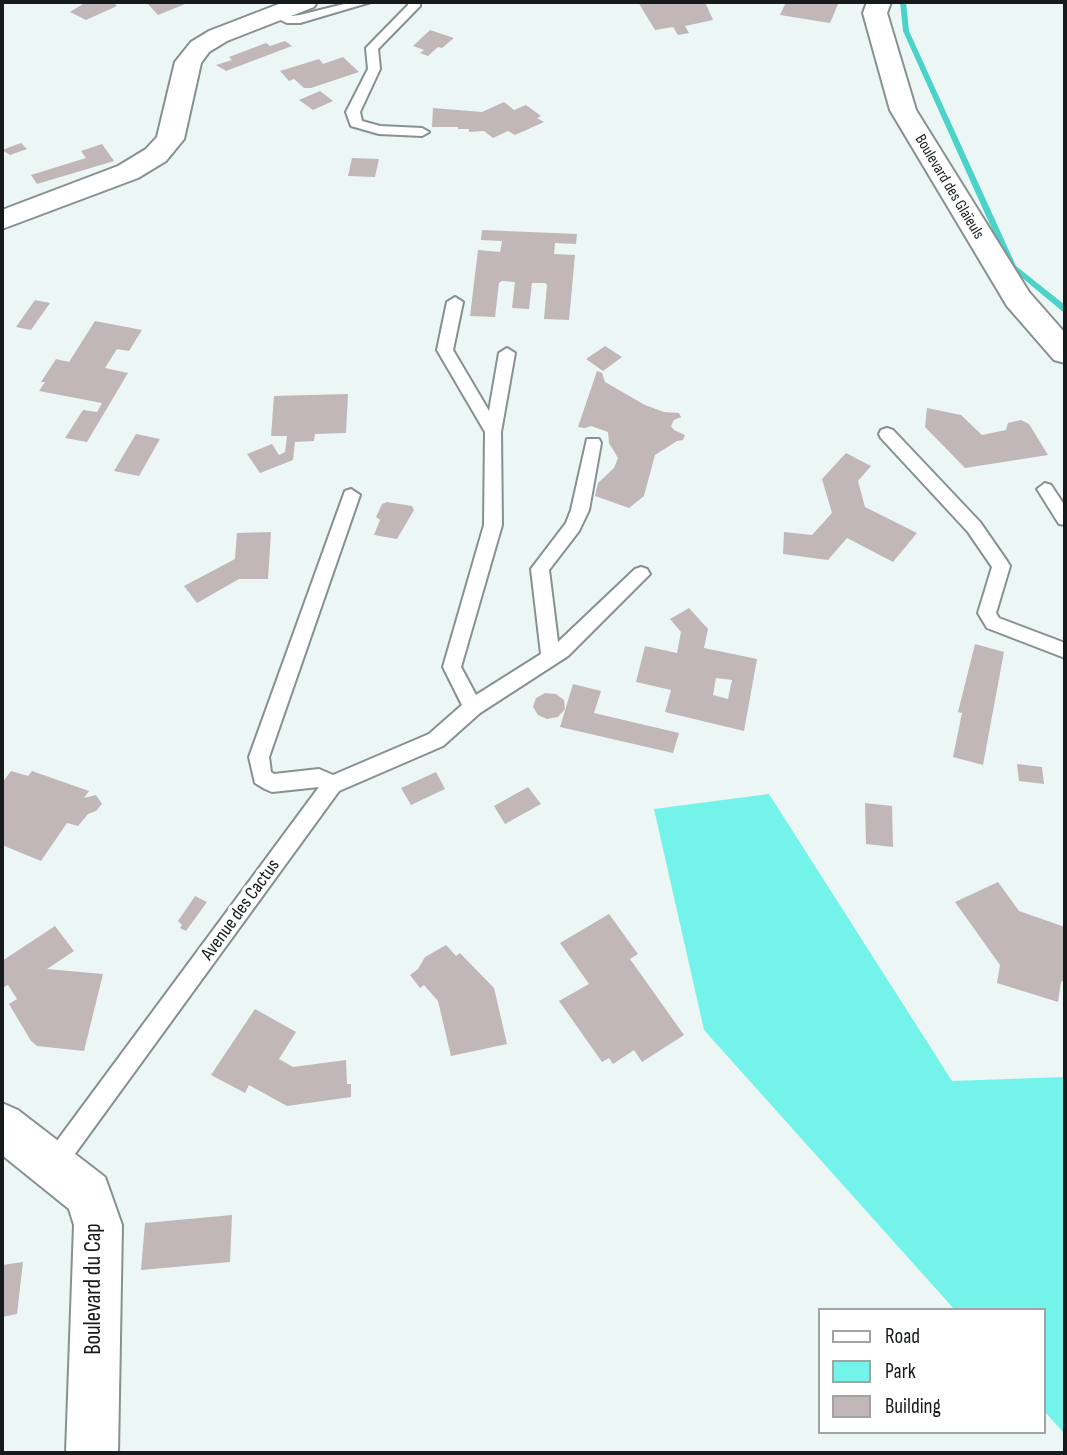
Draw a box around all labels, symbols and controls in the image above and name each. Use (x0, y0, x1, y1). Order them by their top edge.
street label: Boulevard des Glaïeuls (910, 131, 988, 243)
street label: Avenue des Cactus (197, 855, 285, 965)
street label: Boulevard du Cap (80, 1223, 108, 1355)
legend (818, 1308, 1046, 1434)
text: Road (885, 1324, 920, 1349)
text: Park (885, 1359, 916, 1384)
text: Building (885, 1394, 941, 1419)

